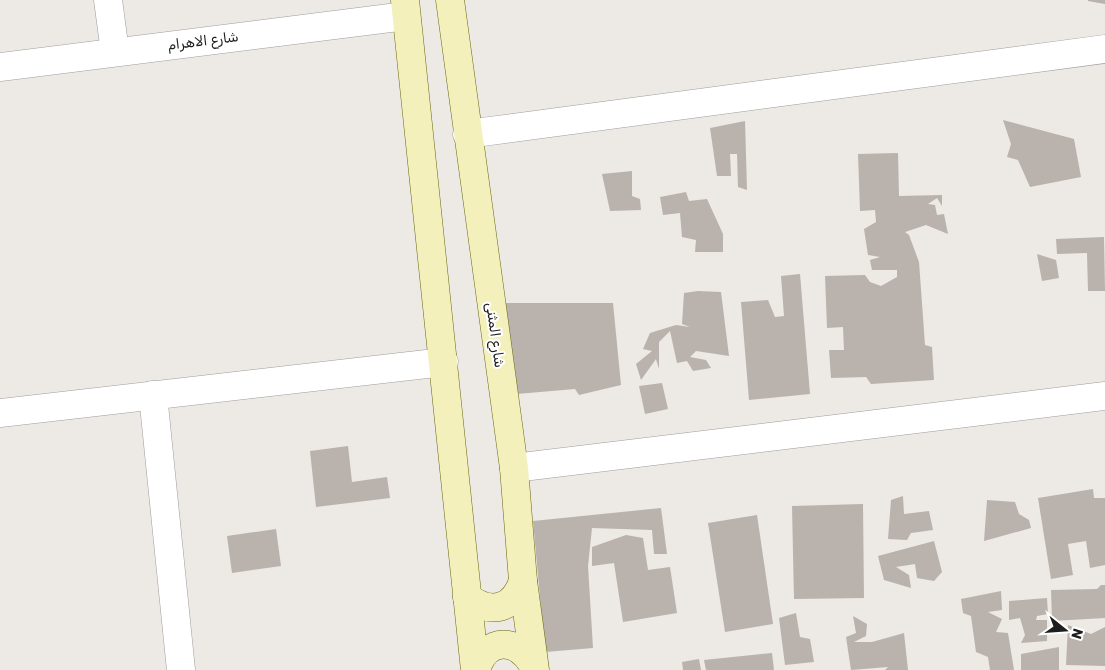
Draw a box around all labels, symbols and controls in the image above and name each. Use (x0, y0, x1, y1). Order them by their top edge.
street label: شارع الاهرام (167, 28, 240, 56)
street label: شارع المثنى (480, 301, 508, 369)
north arrow (1040, 605, 1090, 655)
text: N (1067, 626, 1087, 641)

